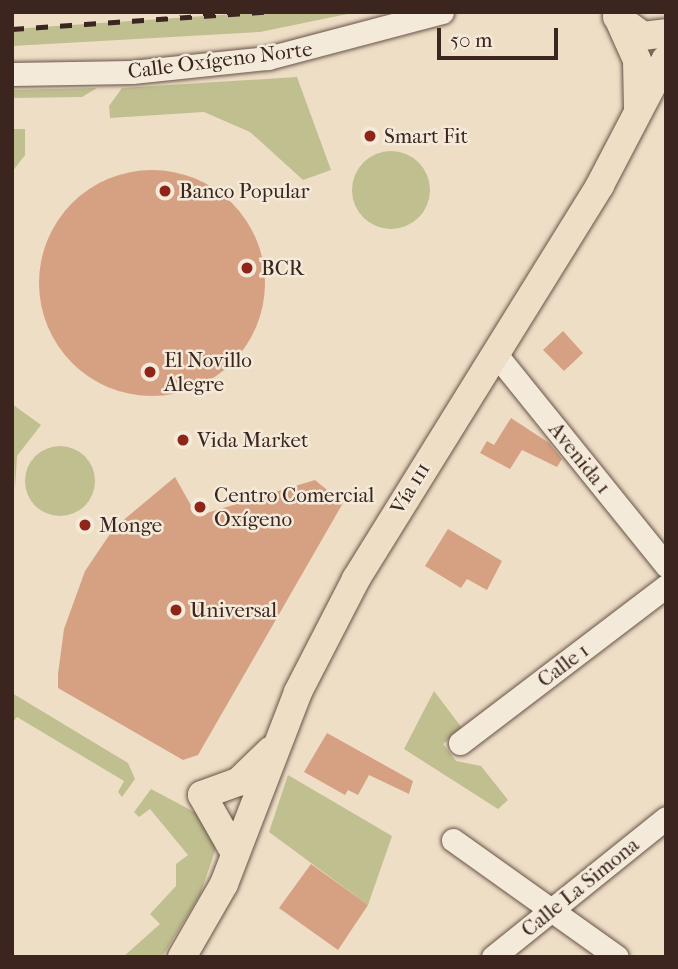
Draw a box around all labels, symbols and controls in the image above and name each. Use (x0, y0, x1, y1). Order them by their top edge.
scale bar (440, 14, 561, 58)
text: 50 m (450, 28, 493, 52)
street label: Calle Oxígeno Norte (126, 36, 314, 84)
place label: Smart Fit (384, 123, 468, 149)
marker: Smart Fit (362, 128, 378, 144)
place label: Banco Popular (179, 178, 309, 204)
marker: Banco Popular (157, 183, 173, 199)
place label: BCR (261, 255, 304, 281)
marker: BCR (239, 260, 255, 276)
place label: El Novillo Alegre (164, 347, 252, 397)
marker: El Novillo Alegre (142, 364, 158, 380)
street label: Avenida 1 (543, 417, 617, 499)
place label: Vida Market (197, 427, 308, 453)
marker: Vida Market (175, 432, 191, 448)
street label: Vía 111 (385, 457, 435, 519)
place label: Centro Comercial Oxígeno (214, 482, 374, 532)
marker: Centro Comercial Oxígeno (192, 499, 208, 515)
place label: Monge (99, 512, 162, 538)
marker: Monge (77, 517, 93, 533)
place label: Universal (190, 597, 277, 623)
marker: Universal (168, 602, 184, 618)
street label: Calle 1 (532, 638, 594, 692)
street label: Calle La Simona (516, 832, 644, 942)

